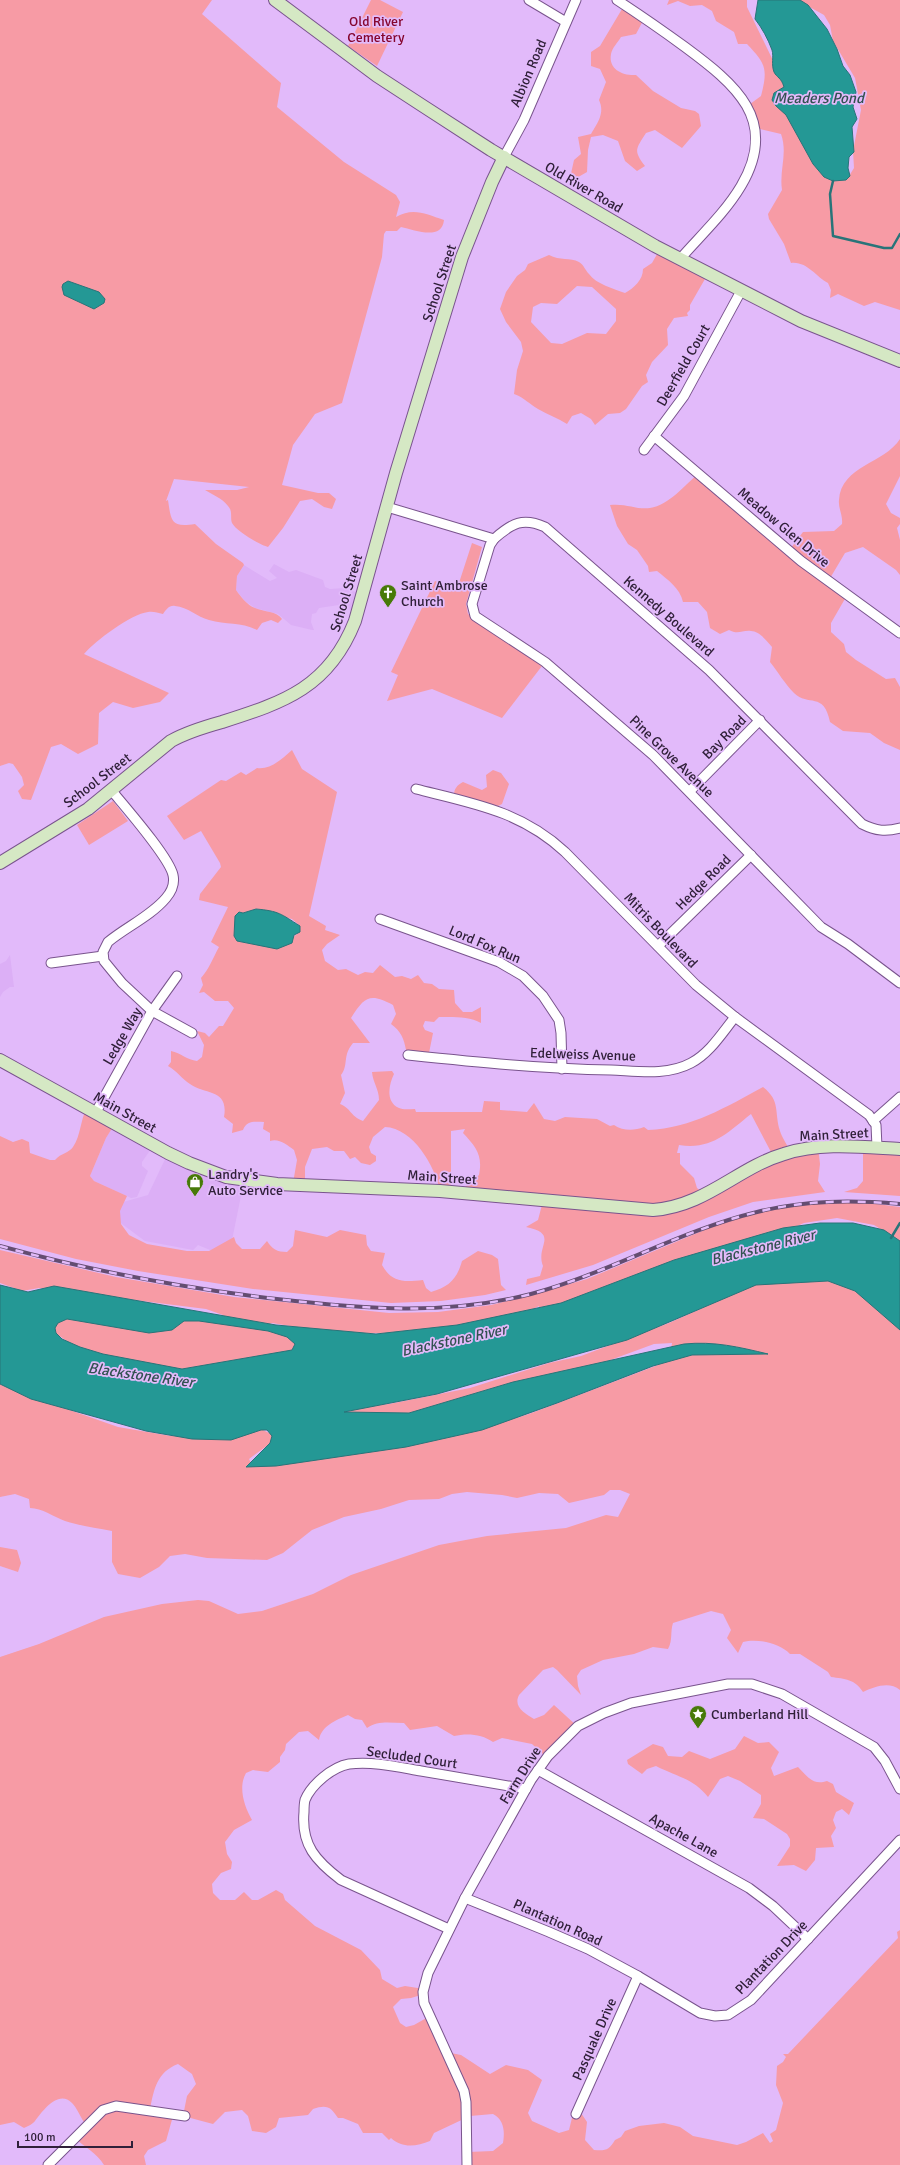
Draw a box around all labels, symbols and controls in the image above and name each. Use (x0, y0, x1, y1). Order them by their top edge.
park label: Old River Cemetery (347, 13, 405, 46)
street label: Albion Road (507, 37, 550, 110)
water label: Meaders Pond (774, 89, 866, 107)
street label: Old River Road (542, 158, 626, 217)
street label: School Street (419, 242, 460, 324)
street label: Deerfield Court (653, 321, 714, 409)
street label: Meadow Glen Drive (734, 484, 833, 571)
street label: School Street (327, 552, 366, 634)
street label: Kennedy Boulevard (620, 572, 717, 660)
place label: Saint Ambrose Church (401, 577, 488, 610)
church icon: Saint Ambrose Church (378, 583, 398, 608)
street label: Pine Grove Avenue (626, 712, 717, 801)
street label: Bay Road (699, 712, 750, 763)
street label: School Street (60, 749, 135, 811)
street label: Hedge Road (672, 851, 735, 914)
street label: Mitris Boulevard (620, 889, 701, 972)
street label: Lord Fox Run (446, 922, 523, 967)
street label: Ledge Way (99, 1004, 146, 1068)
street label: Edelweiss Avenue (530, 1044, 636, 1065)
street label: Main Street (90, 1088, 159, 1137)
street label: Main Street (799, 1124, 869, 1145)
place label: Landry's Auto Service (208, 1166, 283, 1199)
street label: Main Street (407, 1167, 477, 1188)
shop icon: Landry's Auto Service (185, 1172, 205, 1197)
water label: Blackstone River (709, 1225, 819, 1269)
water label: Blackstone River (400, 1320, 510, 1360)
water label: Blackstone River (87, 1359, 198, 1392)
place icon: Cumberland Hill (688, 1704, 708, 1729)
place label: Cumberland Hill (711, 1706, 808, 1723)
street label: Secluded Court (365, 1743, 459, 1772)
street label: Farm Drive (496, 1743, 545, 1807)
street label: Apache Lane (646, 1810, 721, 1861)
street label: Plantation Road (511, 1895, 605, 1950)
street label: Plantation Drive (732, 1917, 811, 1998)
street label: Pasquale Drive (569, 1995, 620, 2083)
scale bar (18, 2123, 132, 2149)
text: 100 m (24, 2130, 56, 2145)

